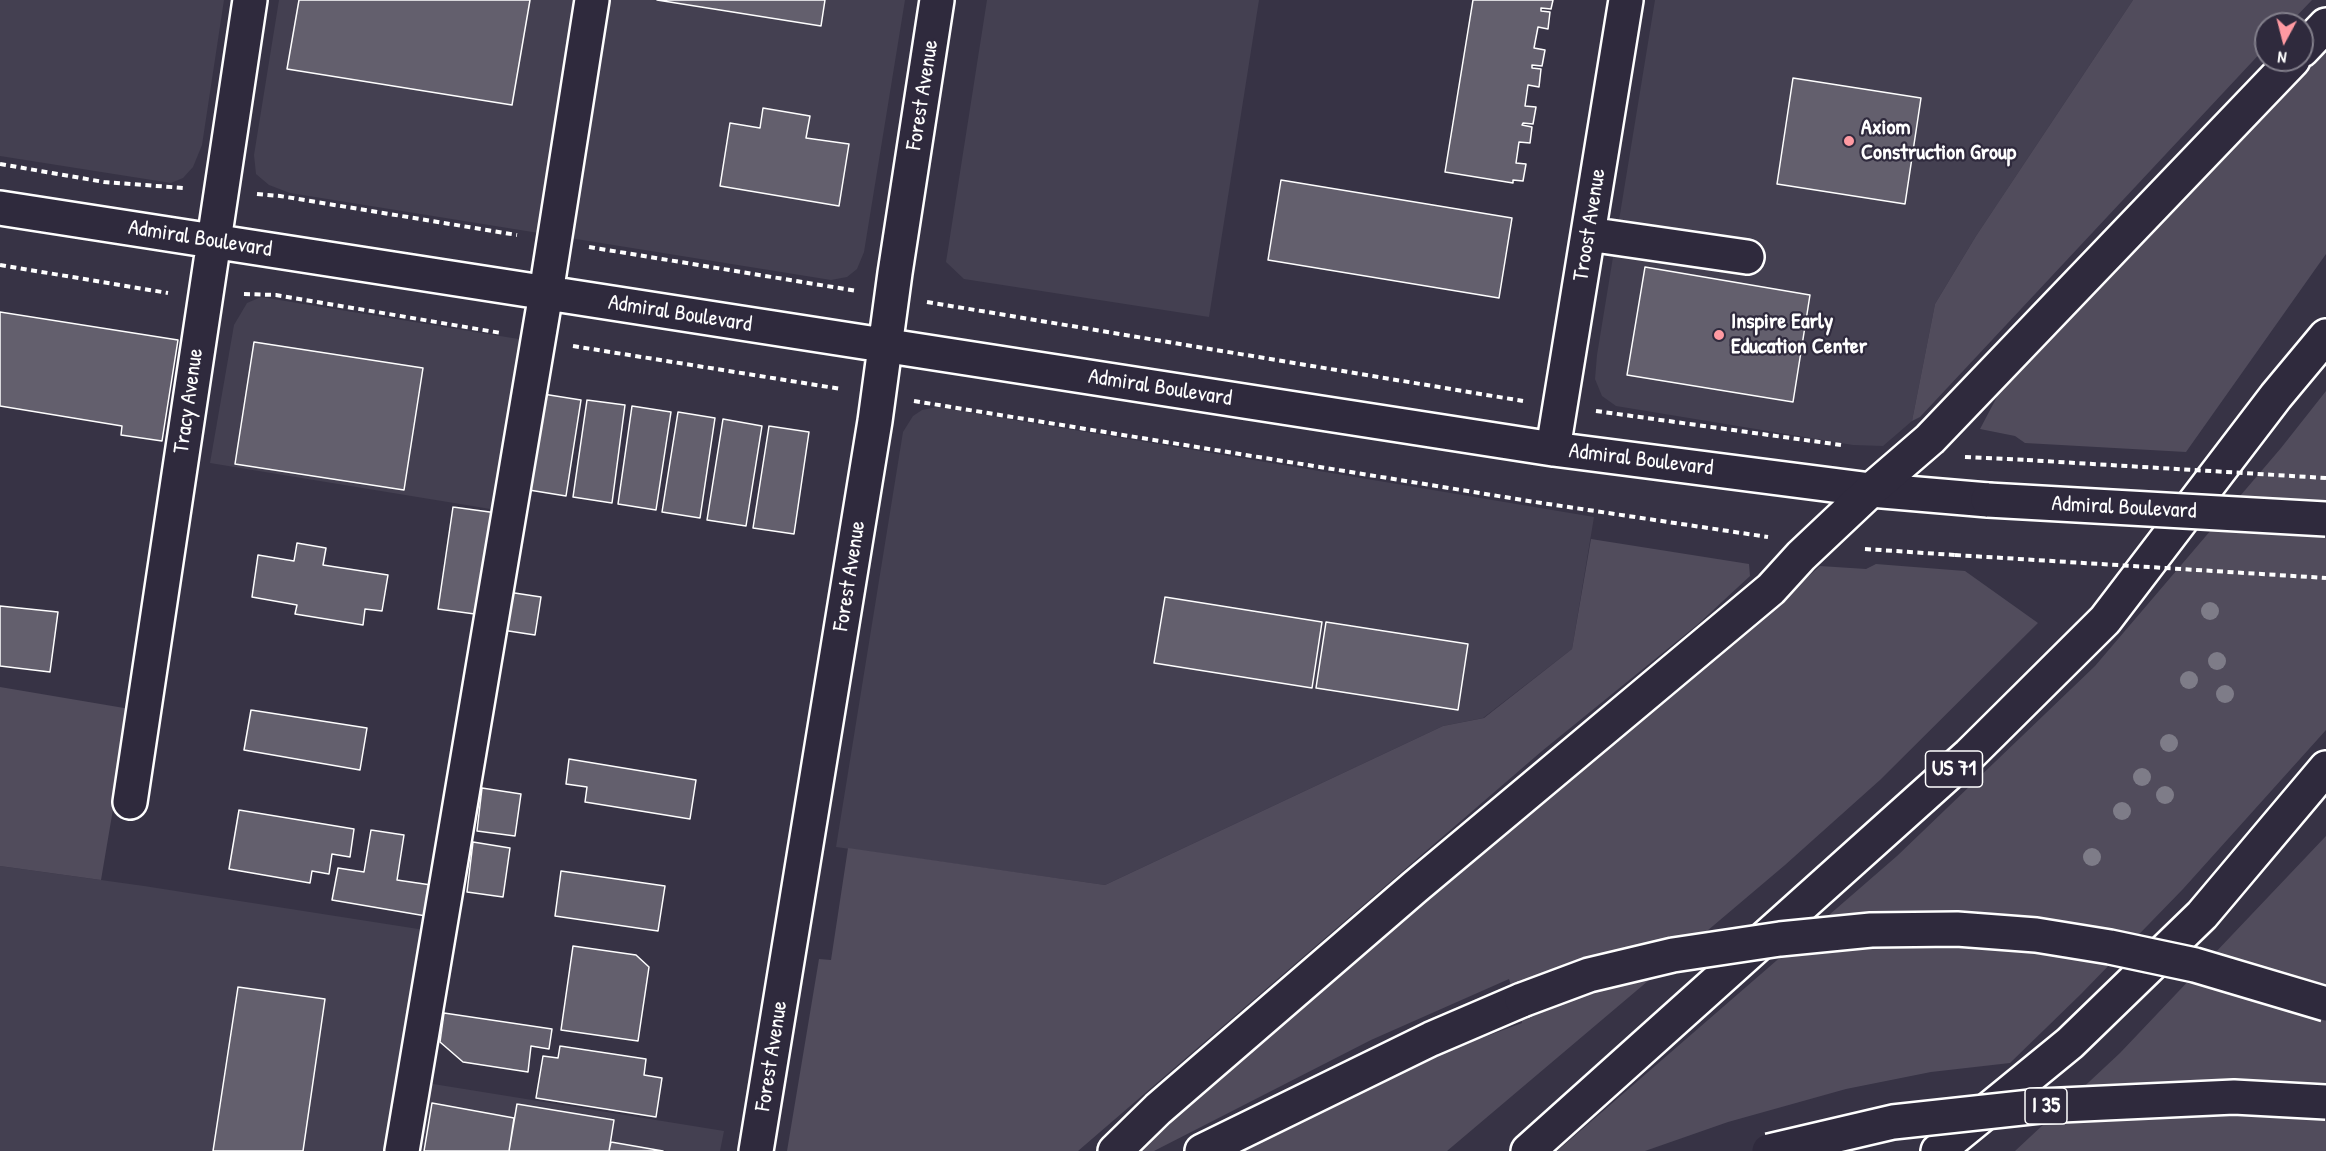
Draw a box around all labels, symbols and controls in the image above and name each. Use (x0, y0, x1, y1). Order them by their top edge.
north arrow (2254, 12, 2314, 72)
street label: Forest Avenue (901, 38, 945, 152)
text: N (2276, 46, 2288, 69)
place label: Axiom Construction Group (1861, 115, 2016, 166)
marker: Axiom Construction Group (1842, 134, 1856, 148)
street label: Troost Avenue (1568, 167, 1612, 283)
street label: Admiral Boulevard (126, 215, 274, 263)
street label: Admiral Boulevard (606, 290, 754, 338)
place label: Inspire Early Education Center (1731, 309, 1867, 360)
marker: Inspire Early Education Center (1712, 328, 1726, 342)
street label: Tracy Avenue (169, 347, 209, 455)
street label: Admiral Boulevard (1086, 364, 1234, 412)
street label: Admiral Boulevard (1567, 438, 1715, 482)
street label: Admiral Boulevard (2051, 491, 2197, 525)
street label: Forest Avenue (828, 519, 872, 633)
road number: US 71 (1926, 751, 1982, 787)
street label: Forest Avenue (750, 999, 794, 1113)
road number: I 35 (2025, 1088, 2067, 1124)

